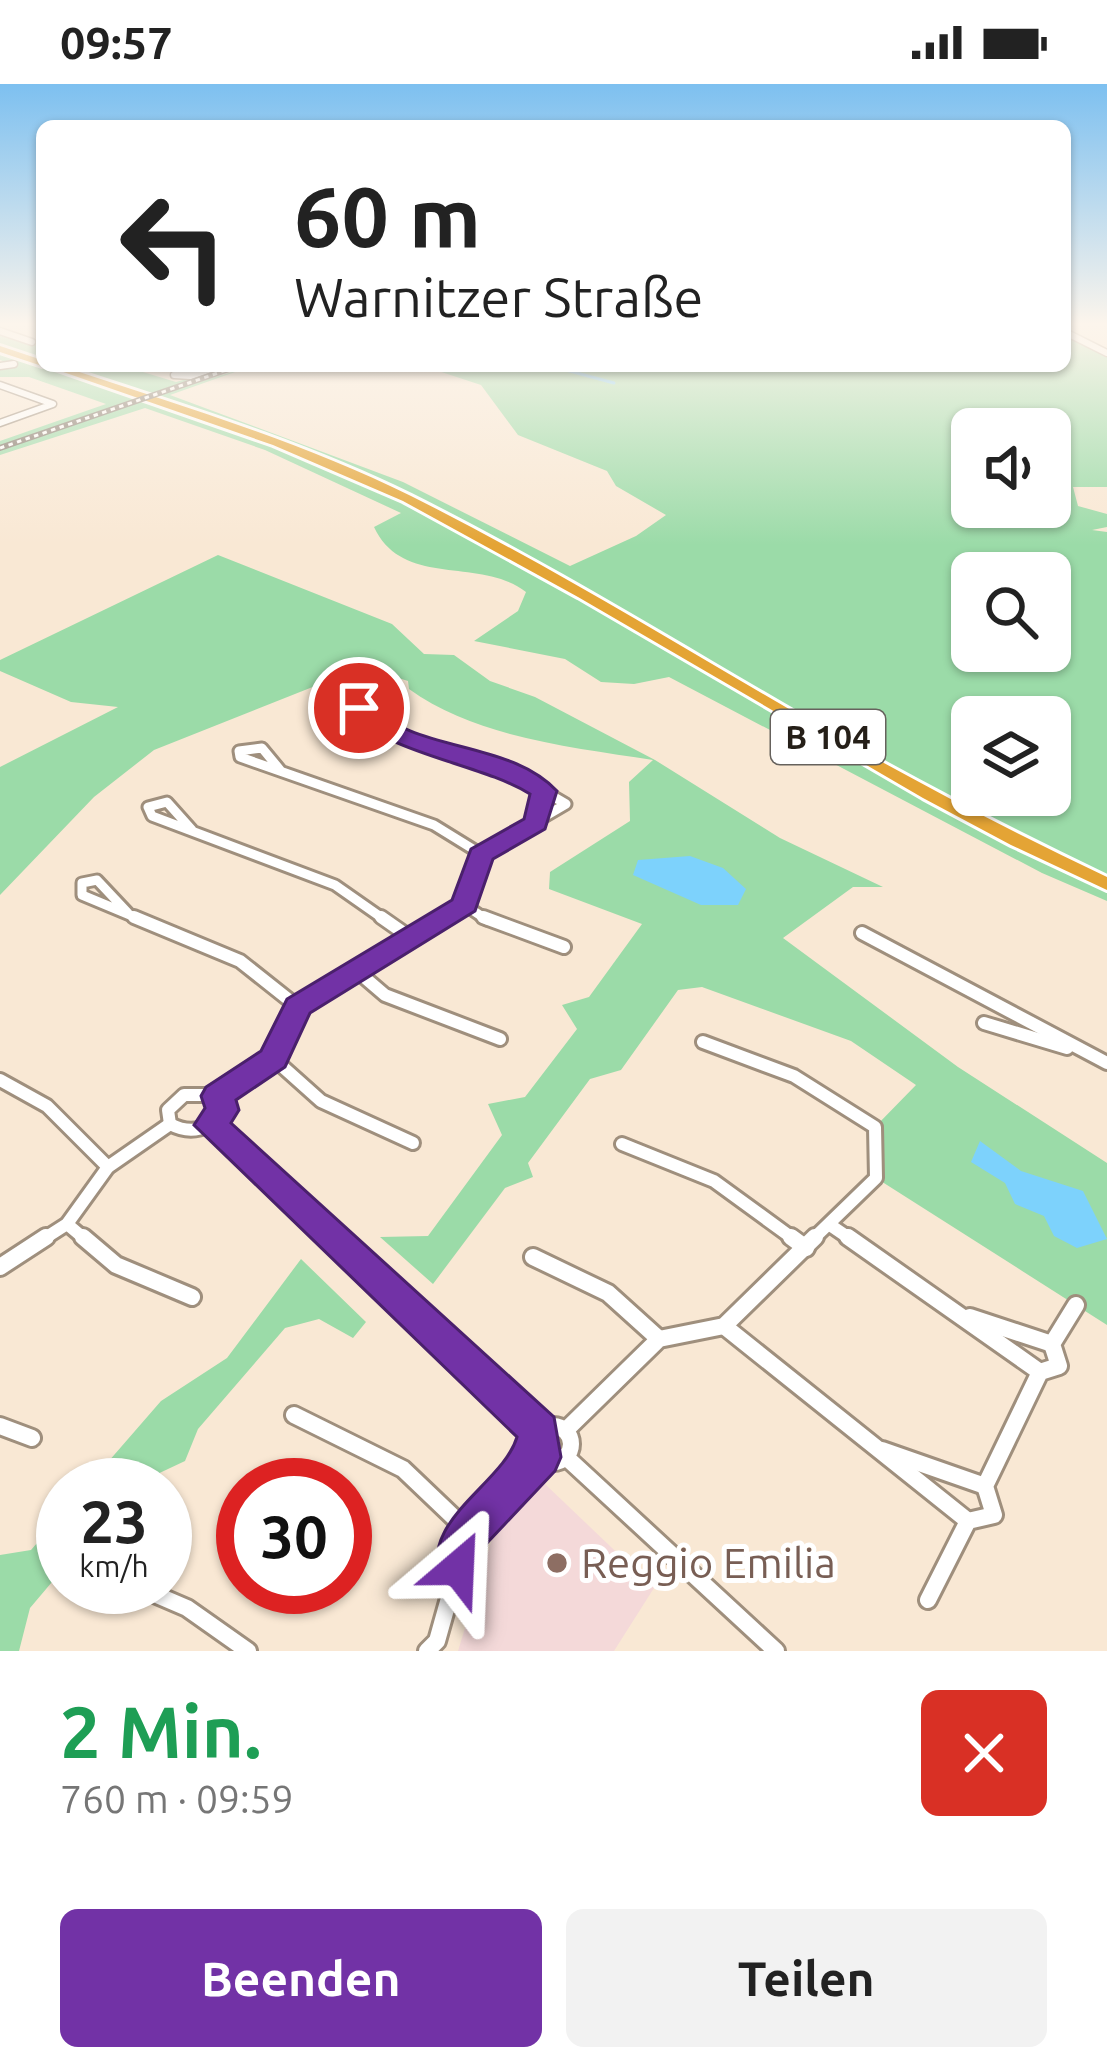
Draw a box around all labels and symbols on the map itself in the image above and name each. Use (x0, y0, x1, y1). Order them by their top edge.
pin (308, 657, 410, 759)
road number: B 104 (771, 710, 885, 764)
speed limit sign: 30 (216, 1458, 372, 1614)
position arrow (395, 1505, 521, 1631)
place label: Reggio Emilia (581, 1539, 836, 1586)
marker: Reggio Emilia (544, 1550, 570, 1576)

